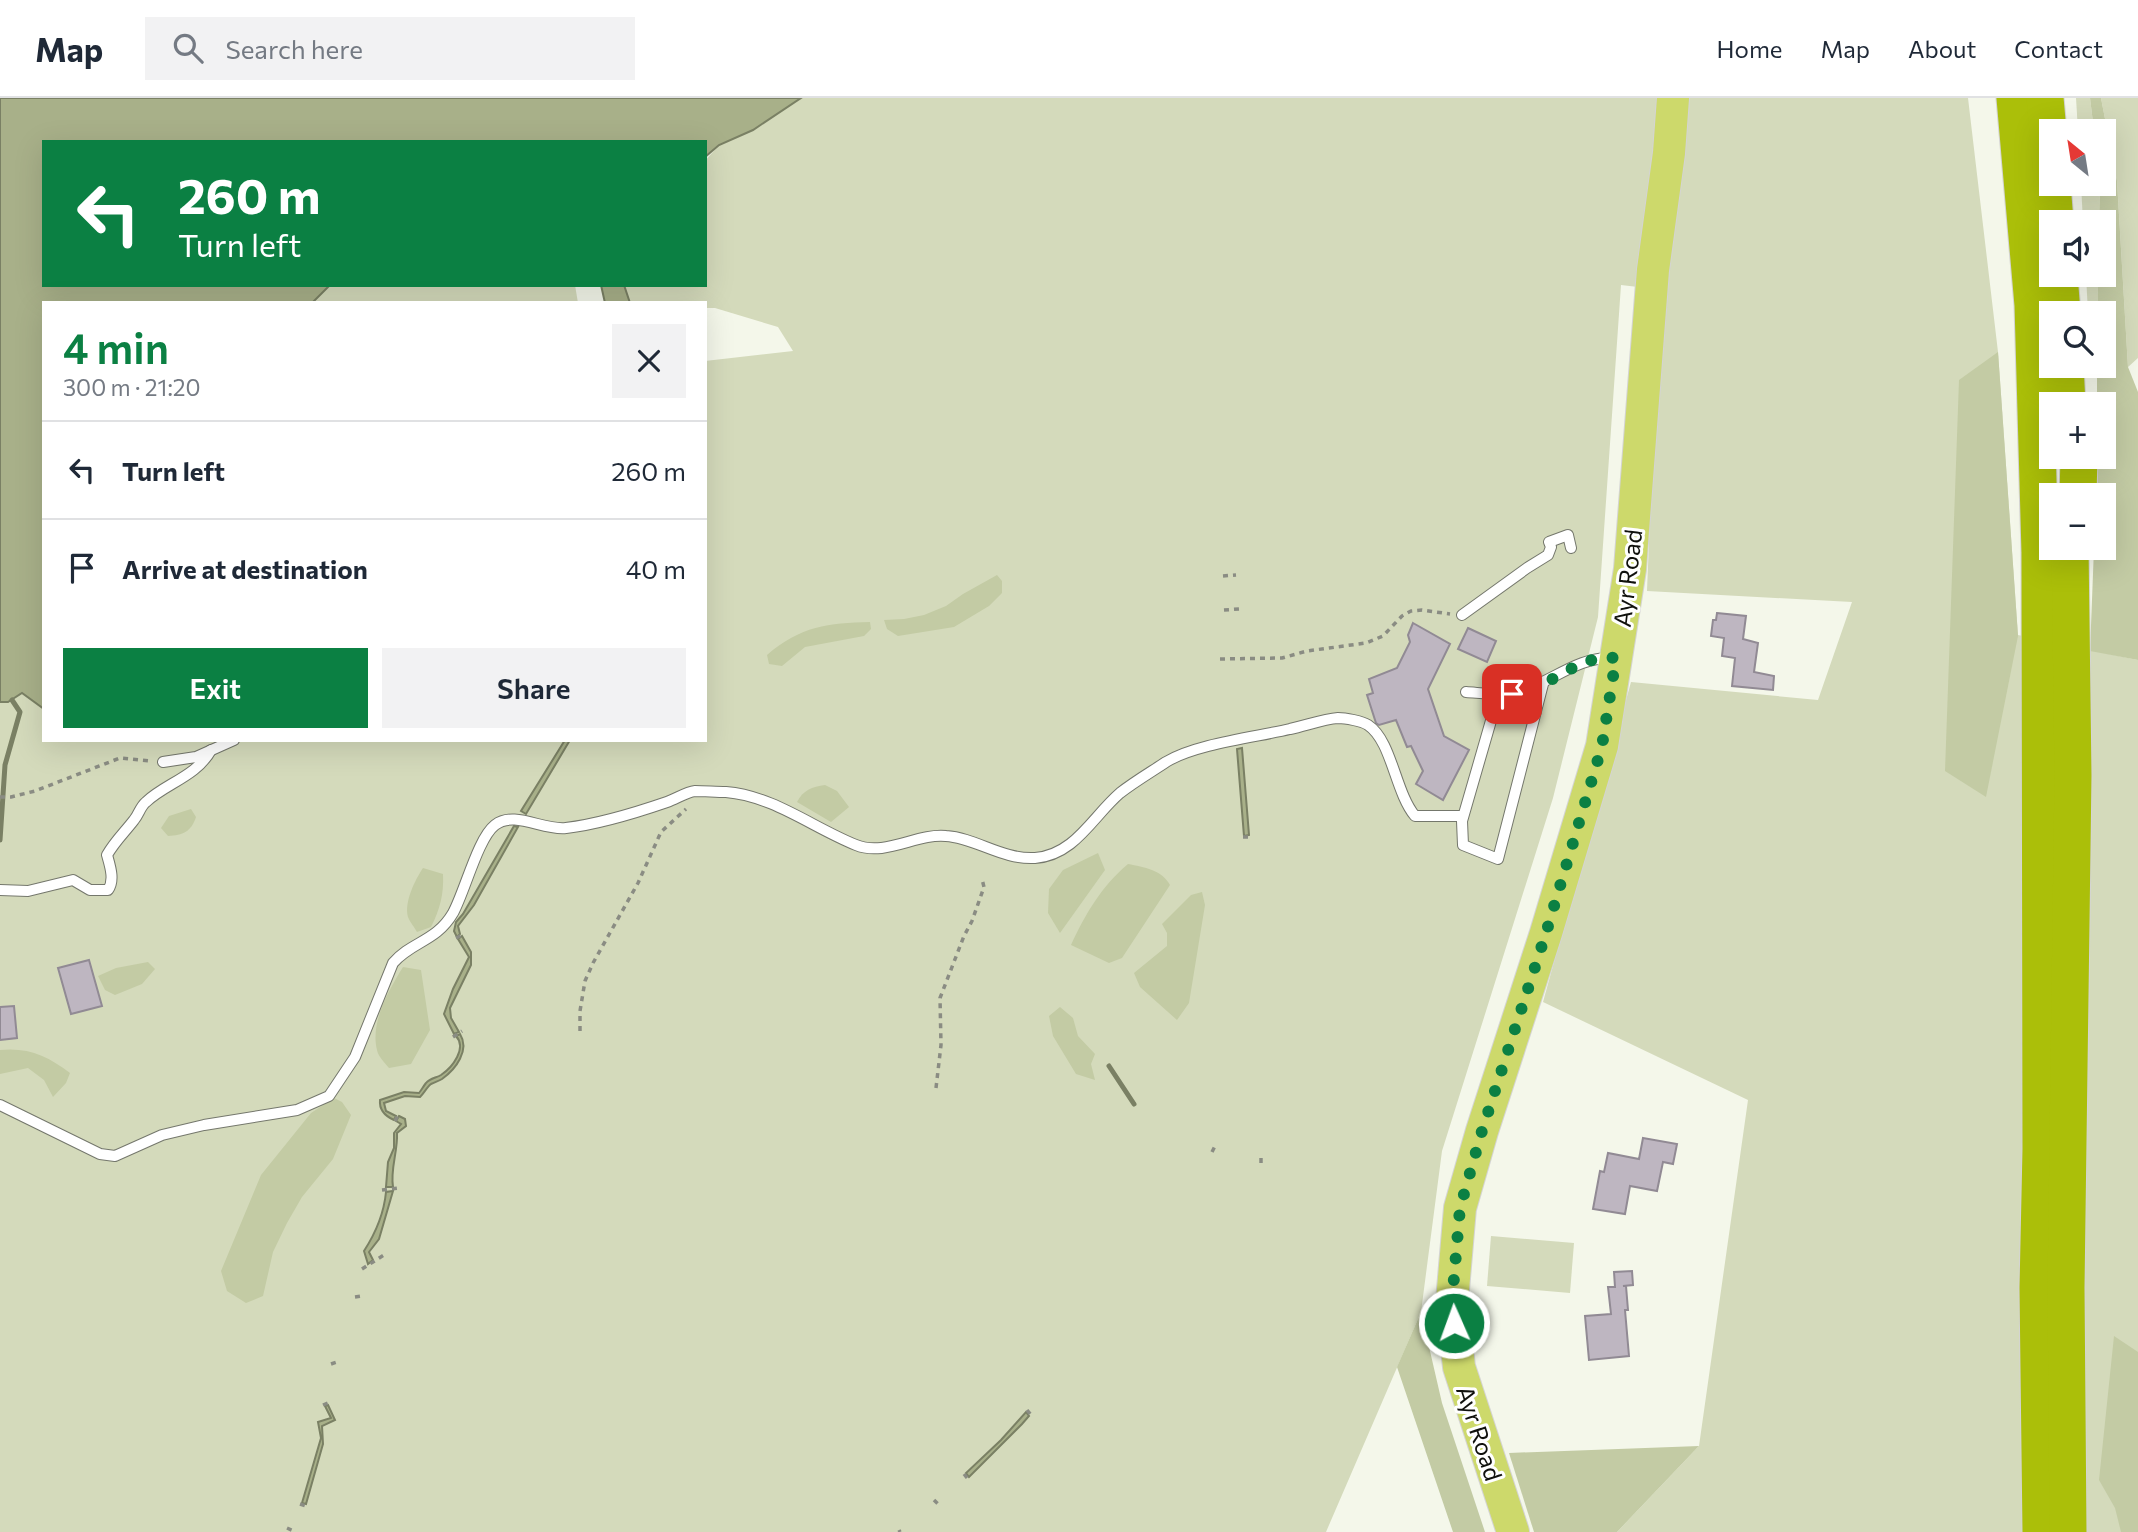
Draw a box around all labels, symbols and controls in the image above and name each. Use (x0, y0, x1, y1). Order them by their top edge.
search box (145, 17, 635, 80)
text: Map (35, 28, 103, 69)
icon: search (169, 29, 207, 67)
text: Search here (225, 33, 363, 64)
text: Home (1717, 34, 1783, 63)
text: Map (1821, 34, 1870, 63)
text: About (1908, 34, 1976, 63)
text: Contact (2014, 34, 2103, 63)
north arrow (2039, 119, 2116, 196)
map controls (2039, 119, 2116, 560)
text: 260 m (178, 164, 320, 224)
icon: left (63, 168, 154, 259)
button: sound (2039, 210, 2116, 287)
text: Turn left (178, 224, 302, 264)
button: search (2039, 301, 2116, 378)
text: 4 min (63, 321, 169, 373)
button: close (612, 324, 686, 398)
text: 300 m · 21:20 (63, 373, 201, 401)
button: + (2039, 392, 2116, 469)
icon: left (63, 451, 101, 489)
text: Turn left (122, 455, 225, 486)
text: 260 m (611, 455, 686, 486)
button: − (2039, 483, 2116, 560)
street label: Ayr Road (1607, 527, 1647, 629)
icon: arrive (63, 549, 101, 587)
text: Arrive at destination (122, 553, 368, 584)
text: 40 m (626, 553, 686, 584)
button: Exit (63, 648, 368, 728)
button: Share (382, 648, 686, 728)
pin (1482, 664, 1542, 724)
icon: arrive (1493, 675, 1531, 713)
position arrow (1417, 1286, 1491, 1360)
street label: Ayr Road (1451, 1382, 1509, 1484)

